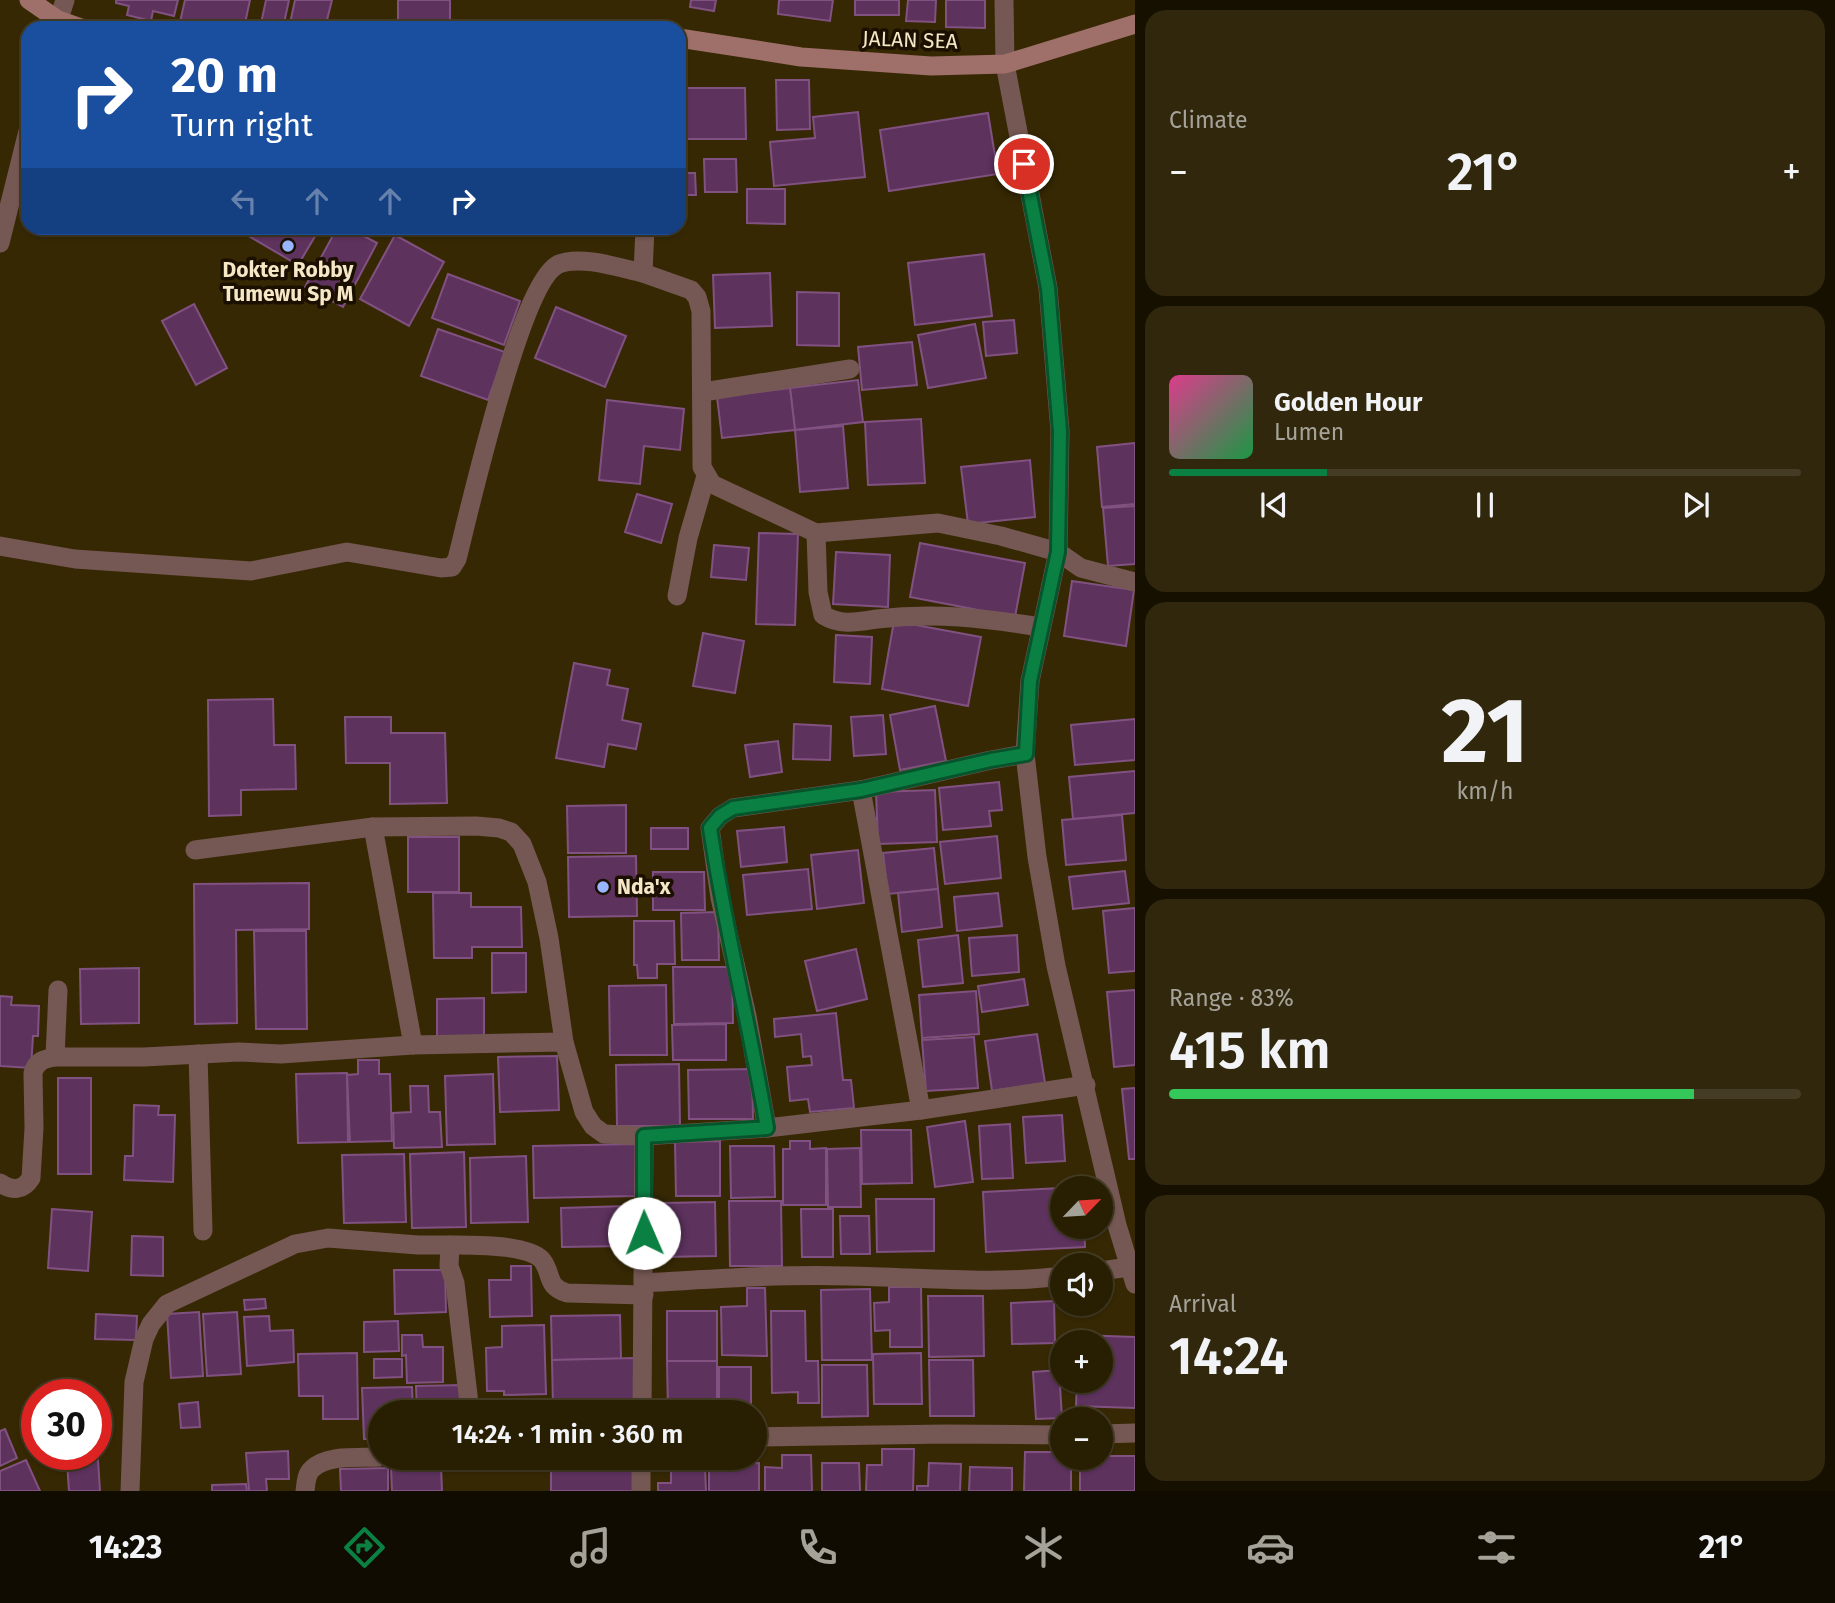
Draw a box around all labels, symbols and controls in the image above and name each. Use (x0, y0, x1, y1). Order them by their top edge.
street label: JALAN SEA (862, 25, 958, 55)
text: 20 m (171, 46, 278, 105)
icon: right (56, 49, 147, 140)
text: Turn right (171, 106, 313, 144)
text: Climate (1169, 106, 1248, 134)
pin (994, 134, 1054, 194)
text: 21° (1447, 141, 1523, 204)
icon: arrive (1005, 145, 1043, 183)
text: − (1169, 149, 1188, 195)
text: + (1782, 149, 1801, 195)
icon: left (225, 182, 263, 220)
icon: ahead (298, 182, 336, 220)
icon: ahead (371, 182, 409, 220)
icon: right (444, 182, 482, 220)
marker: Dokter Robby Tumewu Sp M (280, 238, 296, 254)
place label: Dokter Robby Tumewu Sp M (223, 257, 354, 307)
text: Golden Hour (1274, 387, 1422, 418)
text: Lumen (1274, 418, 1344, 446)
icon: previous (1255, 486, 1293, 524)
icon: pause (1466, 486, 1504, 524)
icon: next (1677, 486, 1715, 524)
text: 21 (1441, 677, 1529, 786)
text: km/h (1457, 777, 1513, 805)
place label: Nda'x (617, 874, 671, 900)
marker: Nda'x (595, 879, 611, 895)
text: Range · 83% (1169, 984, 1294, 1012)
text: 415 km (1169, 1019, 1331, 1082)
north arrow (1050, 1176, 1113, 1239)
map controls (1050, 1176, 1113, 1470)
position arrow (607, 1196, 681, 1270)
button: sound (1050, 1253, 1113, 1316)
text: Arrival (1169, 1290, 1236, 1318)
text: 14:24 (1169, 1325, 1288, 1388)
button: + (1050, 1330, 1113, 1393)
speed limit sign: 30 (21, 1379, 112, 1470)
button: − (1050, 1407, 1113, 1470)
text: 14:24 · 1 min · 360 m (452, 1419, 683, 1450)
icon: directions (340, 1523, 389, 1572)
icon: music (566, 1523, 615, 1572)
icon: phone (793, 1523, 842, 1572)
icon: climate (1019, 1523, 1068, 1572)
icon: car (1246, 1523, 1295, 1572)
icon: filters (1472, 1523, 1521, 1572)
text: 14:23 (89, 1528, 162, 1566)
text: 21° (1699, 1528, 1746, 1566)

